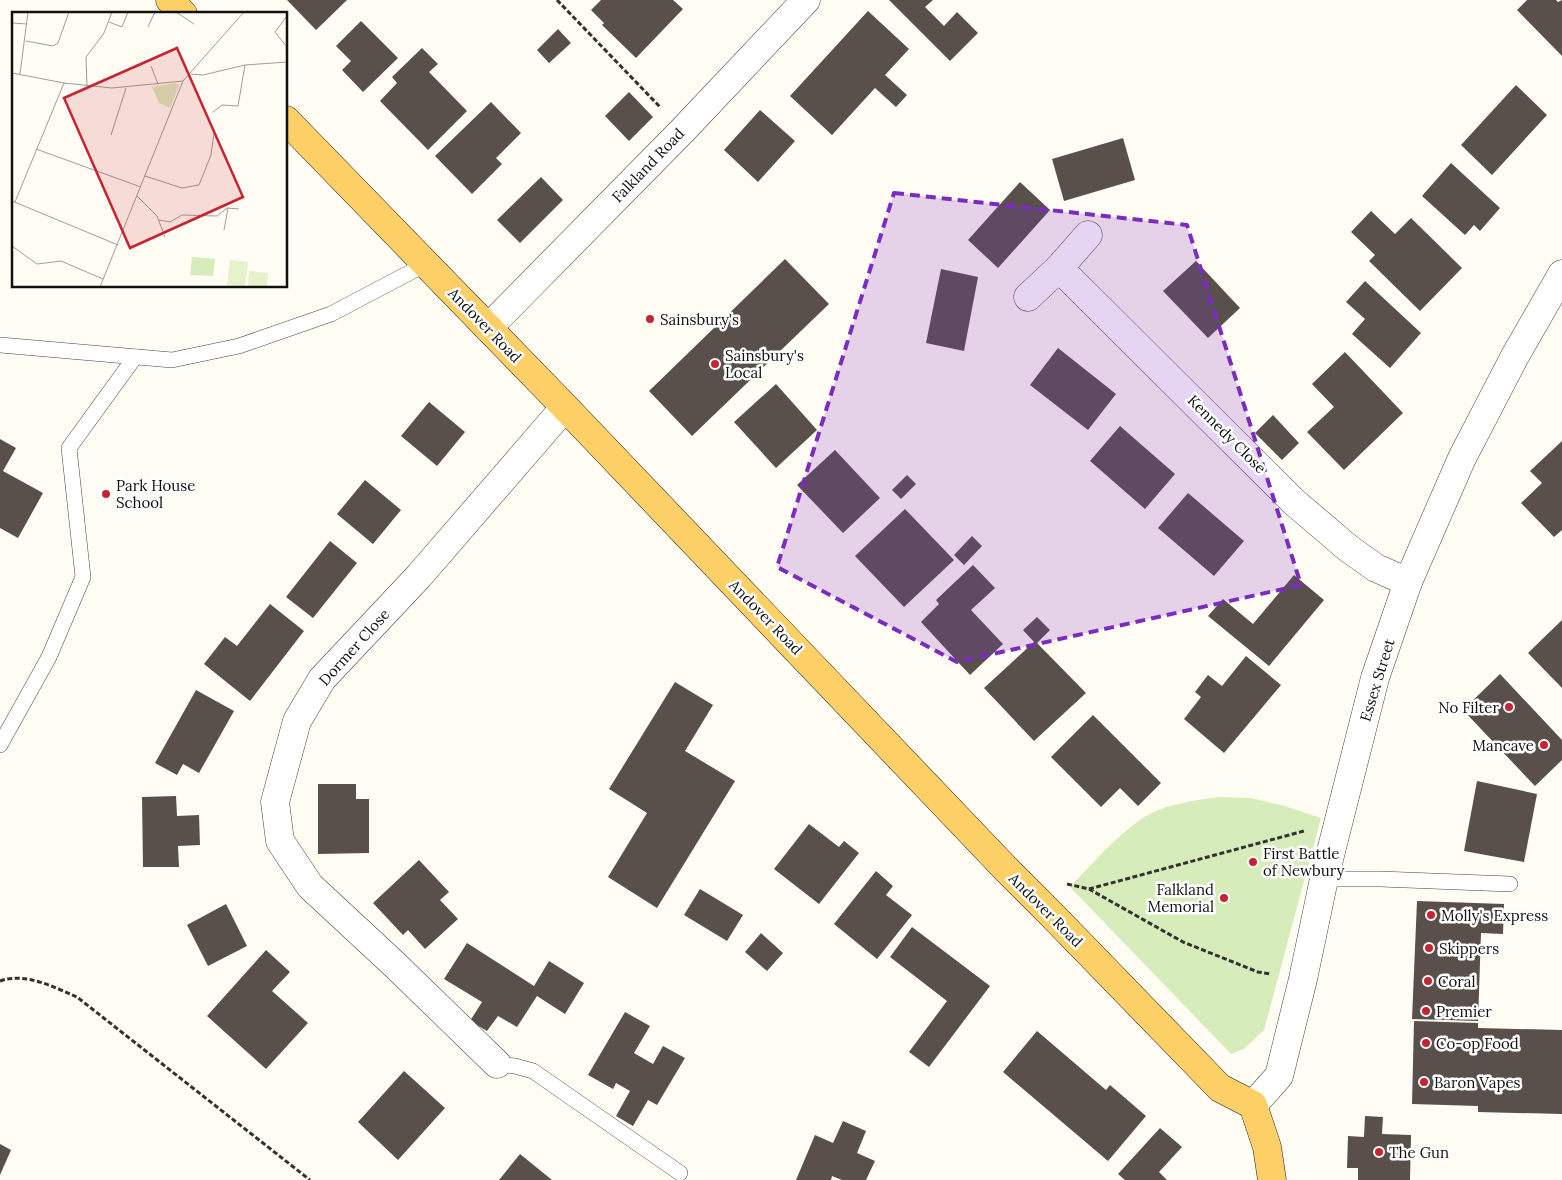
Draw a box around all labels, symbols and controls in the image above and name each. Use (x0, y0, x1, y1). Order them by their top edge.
inset map (12, 12, 288, 288)
street label: Falkland Road (608, 124, 688, 206)
street label: Andover Road (444, 283, 526, 367)
place label: Sainsbury's (660, 310, 739, 329)
marker: Sainsbury's (644, 313, 656, 325)
place label: Sainsbury's Local (725, 346, 804, 382)
marker: Sainsbury's Local (709, 358, 721, 370)
street label: Kennedy Close (1184, 391, 1270, 477)
place label: Park House School (116, 476, 195, 512)
marker: Park House School (100, 488, 112, 500)
street label: Andover Road (725, 575, 807, 659)
street label: Dormer Close (315, 605, 393, 689)
street label: Essex Street (1355, 636, 1399, 724)
place label: No Filter (1438, 698, 1500, 717)
marker: No Filter (1503, 701, 1515, 713)
place label: Mancave (1472, 736, 1534, 755)
marker: Mancave (1538, 739, 1550, 751)
place label: First Battle of Newbury (1263, 844, 1345, 880)
marker: First Battle of Newbury (1247, 856, 1259, 868)
street label: Andover Road (1004, 868, 1087, 951)
place label: Falkland Memorial (1147, 880, 1214, 916)
marker: Falkland Memorial (1218, 892, 1230, 904)
place label: Molly's Express (1441, 906, 1548, 925)
marker: Molly's Express (1425, 909, 1437, 921)
place label: Skippers (1439, 939, 1499, 958)
marker: Skippers (1423, 942, 1435, 954)
place label: Coral (1438, 972, 1475, 991)
marker: Coral (1422, 975, 1434, 987)
place label: Premier (1436, 1002, 1492, 1021)
marker: Premier (1420, 1005, 1432, 1017)
place label: Co-op Food (1436, 1034, 1519, 1053)
marker: Co-op Food (1420, 1037, 1432, 1049)
place label: Baron Vapes (1434, 1073, 1521, 1092)
marker: Baron Vapes (1418, 1076, 1430, 1088)
place label: The Gun (1389, 1143, 1449, 1162)
marker: The Gun (1373, 1146, 1385, 1158)

